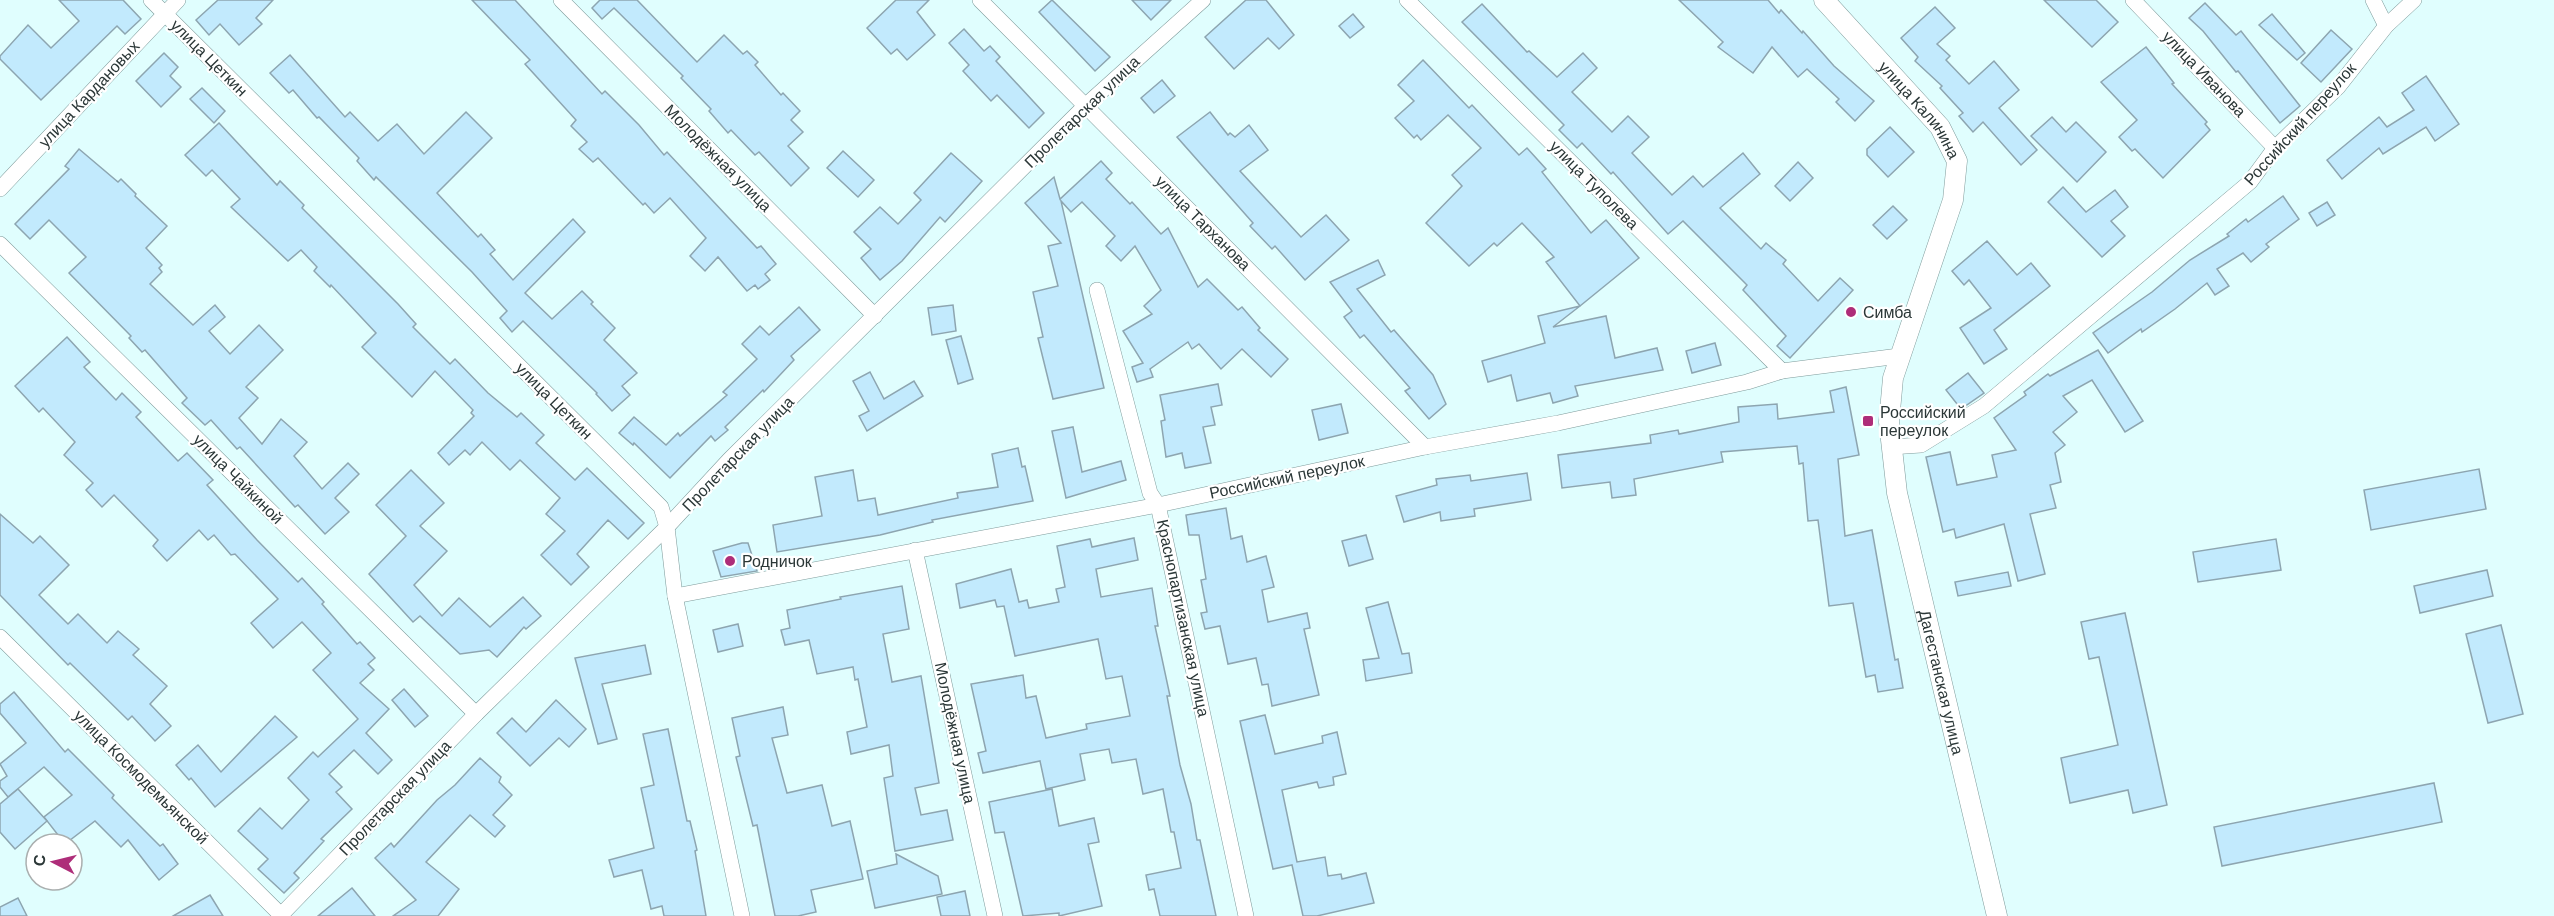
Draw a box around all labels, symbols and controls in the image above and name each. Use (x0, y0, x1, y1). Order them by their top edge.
street label: улица Цеткин (166, 15, 252, 101)
street label: улица Иванова (2158, 26, 2250, 122)
street label: улица Кардановых (34, 36, 144, 152)
street label: Пролетарская улица (1020, 51, 1144, 173)
street label: улица Калинина (1874, 56, 1965, 162)
street label: Российский переулок (2239, 57, 2361, 190)
street label: Молодёжная улица (660, 100, 776, 216)
street label: улица Туполева (1545, 136, 1643, 234)
street label: улица Тарханова (1151, 171, 1255, 275)
place label: Симба (1863, 302, 1912, 323)
marker: Симба (1844, 305, 1858, 319)
street label: улица Цеткин (511, 358, 597, 444)
street label: Пролетарская улица (677, 392, 799, 516)
place label: Российский переулок (1880, 402, 1966, 441)
marker: Российский переулок (1861, 414, 1875, 428)
street label: улица Чайкиной (188, 429, 288, 529)
street label: Российский переулок (1207, 450, 1367, 504)
street label: Краснопартизанская улица (1152, 517, 1214, 719)
place label: Родничок (742, 551, 813, 572)
marker: Родничок (723, 554, 737, 568)
street label: Дагестанская улица (1914, 608, 1969, 757)
street label: Молодёжная улица (930, 661, 980, 806)
street label: улица Космодемьянской (69, 705, 213, 849)
street label: Пролетарская улица (334, 736, 456, 860)
north arrow (24, 832, 84, 892)
text: С (28, 853, 51, 867)

